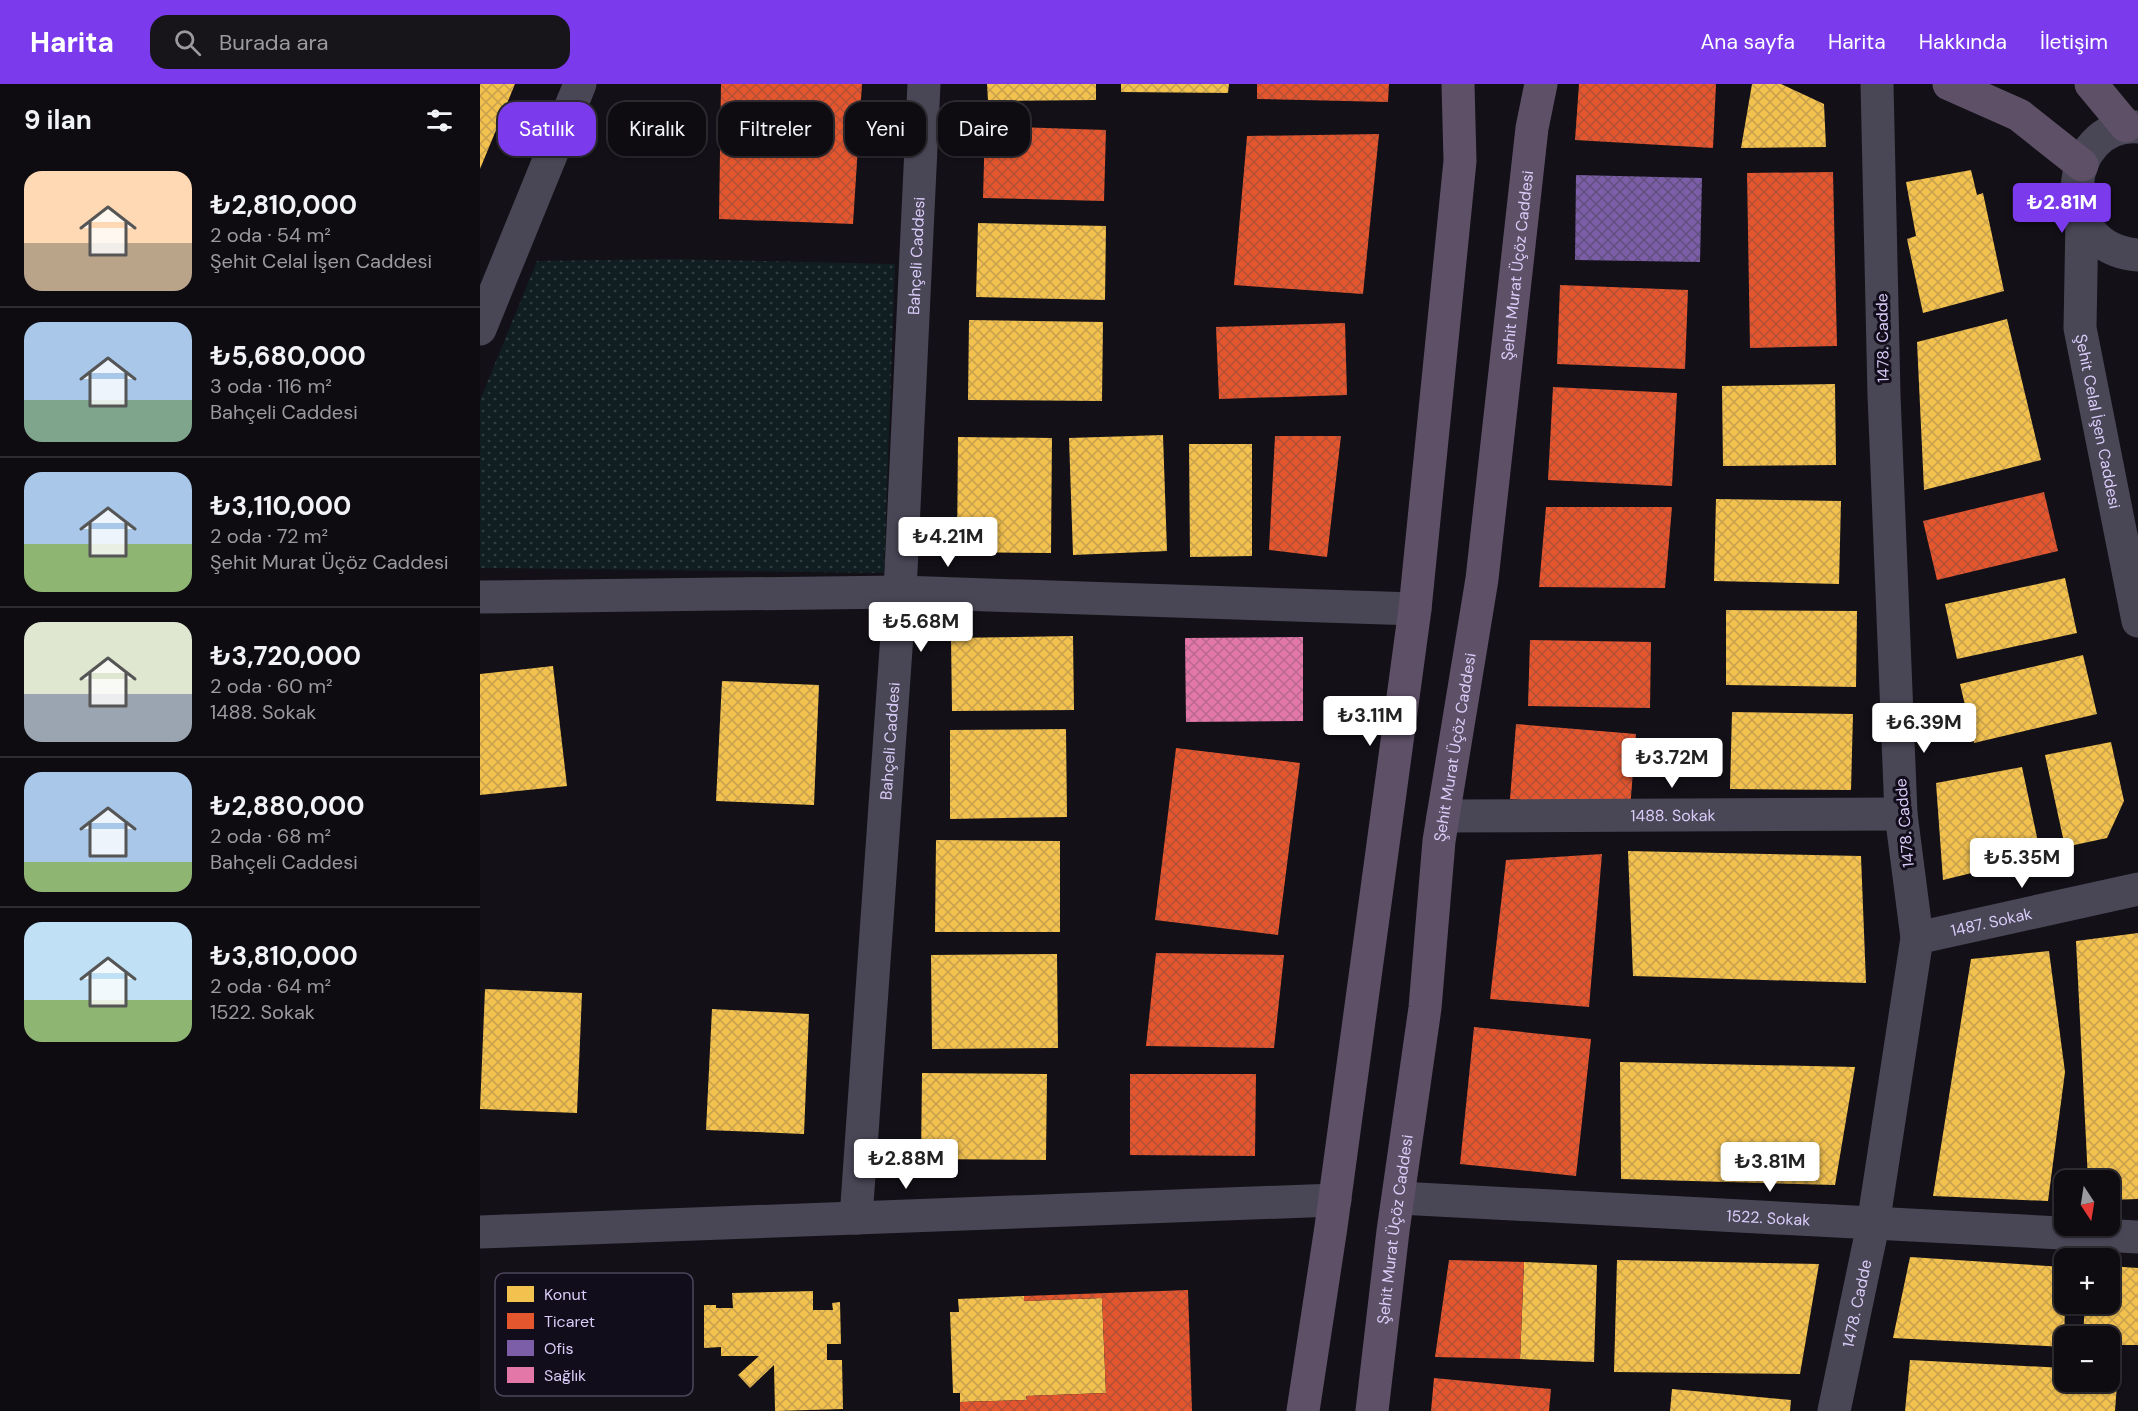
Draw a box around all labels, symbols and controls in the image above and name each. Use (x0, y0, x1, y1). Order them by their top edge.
search box (150, 15, 570, 69)
text: Harita (30, 24, 114, 61)
icon: search (171, 26, 204, 59)
text: Burada ara (219, 28, 329, 57)
text: Ana sayfa (1700, 28, 1795, 56)
text: Harita (1828, 28, 1886, 56)
text: Hakkında (1919, 28, 2007, 56)
text: İletişim (2040, 28, 2108, 56)
chip: Satılık (498, 102, 596, 156)
chip: Kiralık (608, 102, 706, 156)
chip: Filtreler (718, 102, 833, 156)
chip: Yeni (845, 102, 926, 156)
chip: Daire (938, 102, 1030, 156)
text: 9 ilan (24, 103, 92, 137)
icon: filters (423, 104, 456, 137)
street label: Şehit Murat Üçöz Caddesi (1496, 169, 1538, 362)
pin: ₺2.81M (2013, 183, 2111, 234)
text: ₺2,810,000 (210, 188, 357, 222)
text: ₺2.81M (2027, 189, 2097, 215)
icon: home (72, 195, 144, 267)
street label: Bahçeli Caddesi (903, 196, 930, 316)
text: 2 oda · 54 m² (210, 222, 331, 248)
text: Şehit Celal İşen Caddesi (210, 248, 432, 274)
street label: 1478. Cadde (1871, 293, 1894, 383)
street label: Şehit Celal İşen Caddesi (2070, 332, 2126, 511)
text: ₺5,680,000 (210, 339, 366, 373)
icon: home (72, 346, 144, 418)
text: 3 oda · 116 m² (210, 373, 332, 399)
text: Bahçeli Caddesi (210, 399, 358, 425)
text: ₺3,110,000 (210, 489, 351, 523)
icon: home (72, 496, 144, 568)
pin: ₺4.21M (899, 517, 997, 568)
text: 2 oda · 72 m² (210, 523, 328, 549)
text: ₺4.21M (912, 523, 984, 549)
text: Şehit Murat Üçöz Caddesi (210, 549, 449, 575)
pin: ₺5.68M (872, 602, 970, 653)
text: ₺5.68M (883, 608, 959, 634)
text: ₺3,720,000 (210, 639, 361, 673)
icon: home (72, 646, 144, 718)
street label: Şehit Murat Üçöz Caddesi (1429, 651, 1481, 843)
text: 2 oda · 60 m² (210, 673, 333, 699)
street label: Bahçeli Caddesi (875, 681, 905, 801)
pin: ₺3.11M (1321, 696, 1419, 747)
text: 1488. Sokak (210, 699, 316, 725)
text: ₺3.11M (1337, 702, 1403, 728)
pin: ₺6.39M (1875, 703, 1973, 754)
text: ₺6.39M (1886, 709, 1962, 735)
pin: ₺3.72M (1623, 738, 1721, 789)
text: ₺3.72M (1636, 744, 1708, 770)
street label: 1478. Cadde (1890, 777, 1919, 868)
text: ₺2,880,000 (210, 789, 365, 823)
icon: home (72, 796, 144, 868)
street label: 1488. Sokak (1630, 805, 1716, 826)
text: 2 oda · 68 m² (210, 823, 331, 849)
pin: ₺5.35M (1973, 838, 2071, 889)
text: ₺5.35M (1984, 844, 2060, 870)
text: Bahçeli Caddesi (210, 849, 358, 875)
street label: 1487. Sokak (1949, 903, 2034, 941)
text: ₺3,810,000 (210, 939, 358, 973)
icon: home (72, 946, 144, 1018)
text: 2 oda · 64 m² (210, 973, 331, 999)
text: 1522. Sokak (210, 999, 315, 1025)
street label: Şehit Murat Üçöz Caddesi (1372, 1133, 1418, 1325)
pin: ₺2.88M (857, 1139, 955, 1190)
pin: ₺3.81M (1721, 1142, 1819, 1193)
text: ₺2.88M (868, 1145, 944, 1171)
text: ₺3.81M (1735, 1148, 1805, 1174)
north arrow (2054, 1170, 2120, 1236)
map controls (2054, 1170, 2120, 1392)
street label: 1522. Sokak (1726, 1205, 1811, 1231)
button: + (2054, 1248, 2120, 1314)
street label: 1478. Cadde (1838, 1257, 1877, 1349)
legend (495, 1273, 693, 1396)
text: Konut (544, 1284, 587, 1305)
text: Ticaret (544, 1311, 595, 1332)
button: − (2054, 1326, 2120, 1392)
text: Ofis (544, 1338, 573, 1359)
text: Sağlık (544, 1365, 586, 1386)

